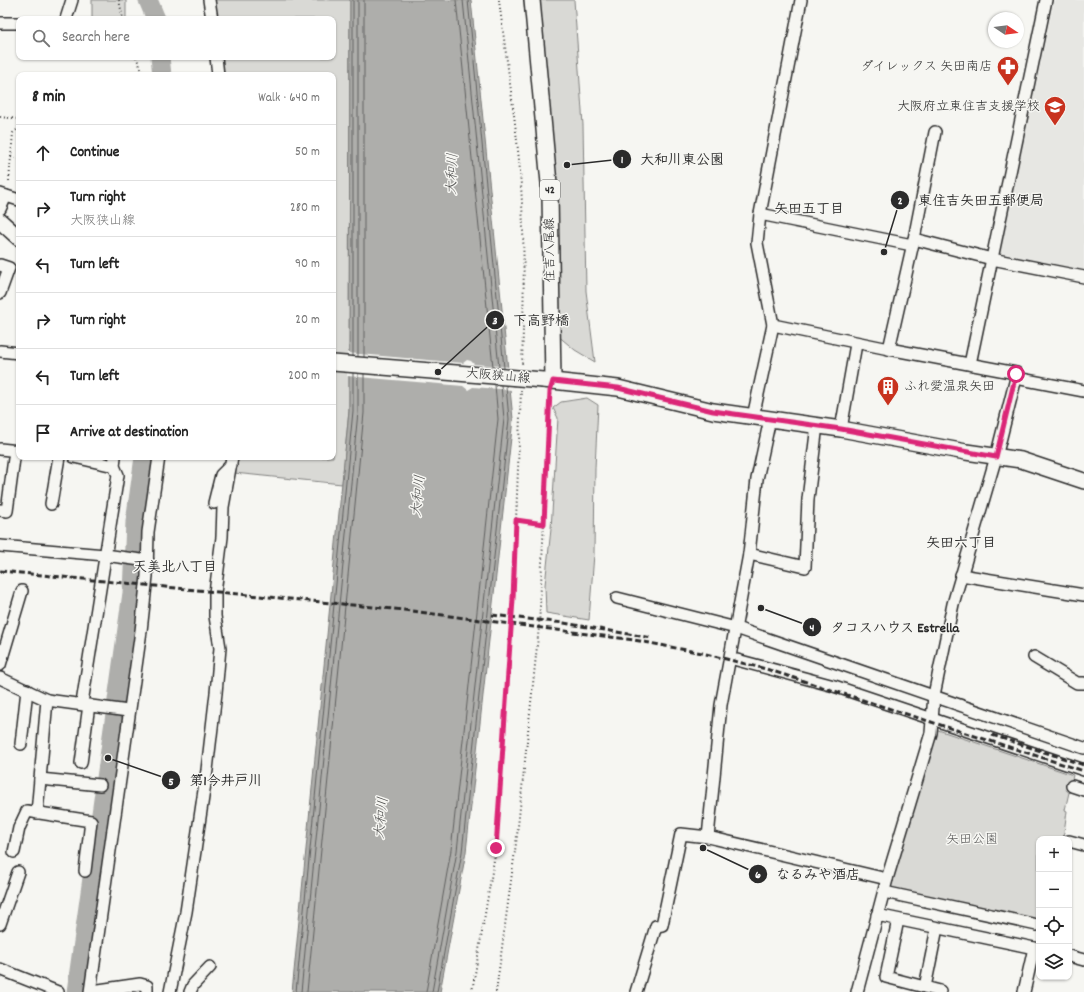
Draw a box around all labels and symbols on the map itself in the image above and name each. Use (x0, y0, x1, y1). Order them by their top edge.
north arrow (988, 12, 1024, 48)
pharmacy icon: ダイレックス 矢田南店 (995, 54, 1021, 87)
place label: ダイレックス 矢田南店 (861, 58, 992, 77)
school or university icon: 大阪府立東住吉支援学校 (1042, 94, 1068, 127)
place label: 大阪府立東住吉支援学校 (897, 98, 1040, 117)
callout: 大和川東公園 (612, 146, 732, 172)
text: 大和川東公園 (640, 151, 724, 171)
text: 1 (621, 152, 624, 169)
water label: 大和川 (442, 153, 464, 195)
road number: 42 (540, 180, 560, 200)
callout: 東住吉矢田五郵便局 (890, 187, 1052, 213)
text: 東住吉矢田五郵便局 (918, 192, 1044, 212)
text: 2 (897, 193, 903, 210)
district label: 矢田五丁目 (774, 200, 844, 220)
street label: 住吉八尾線 (541, 216, 561, 283)
callout: 下高野橋 (485, 307, 577, 333)
text: 下高野橋 (513, 312, 569, 332)
text: 3 (492, 313, 498, 330)
street label: 大阪狭山線 (465, 365, 532, 389)
route start (1007, 365, 1025, 383)
building icon: ふれ愛温泉矢田 (875, 374, 901, 407)
place label: ふれ愛温泉矢田 (904, 378, 995, 397)
water label: 大和川 (407, 474, 431, 518)
district label: 矢田六丁目 (926, 534, 996, 554)
district label: 天美北八丁目 (133, 558, 217, 578)
callout: タコスハウス Estrella (802, 614, 967, 640)
text: タコスハウス Estrella (831, 619, 961, 639)
text: 4 (810, 620, 815, 637)
callout: 第1今井戸川 (161, 767, 270, 793)
text: 第1今井戸川 (189, 772, 263, 792)
text: 5 (168, 774, 174, 791)
water label: 大和川 (370, 796, 394, 840)
park label: 矢田公園 (946, 831, 998, 850)
route end (487, 839, 505, 857)
callout: なるみや酒店 (748, 861, 868, 887)
text: なるみや酒店 (776, 866, 860, 886)
text: 6 (755, 867, 761, 884)

